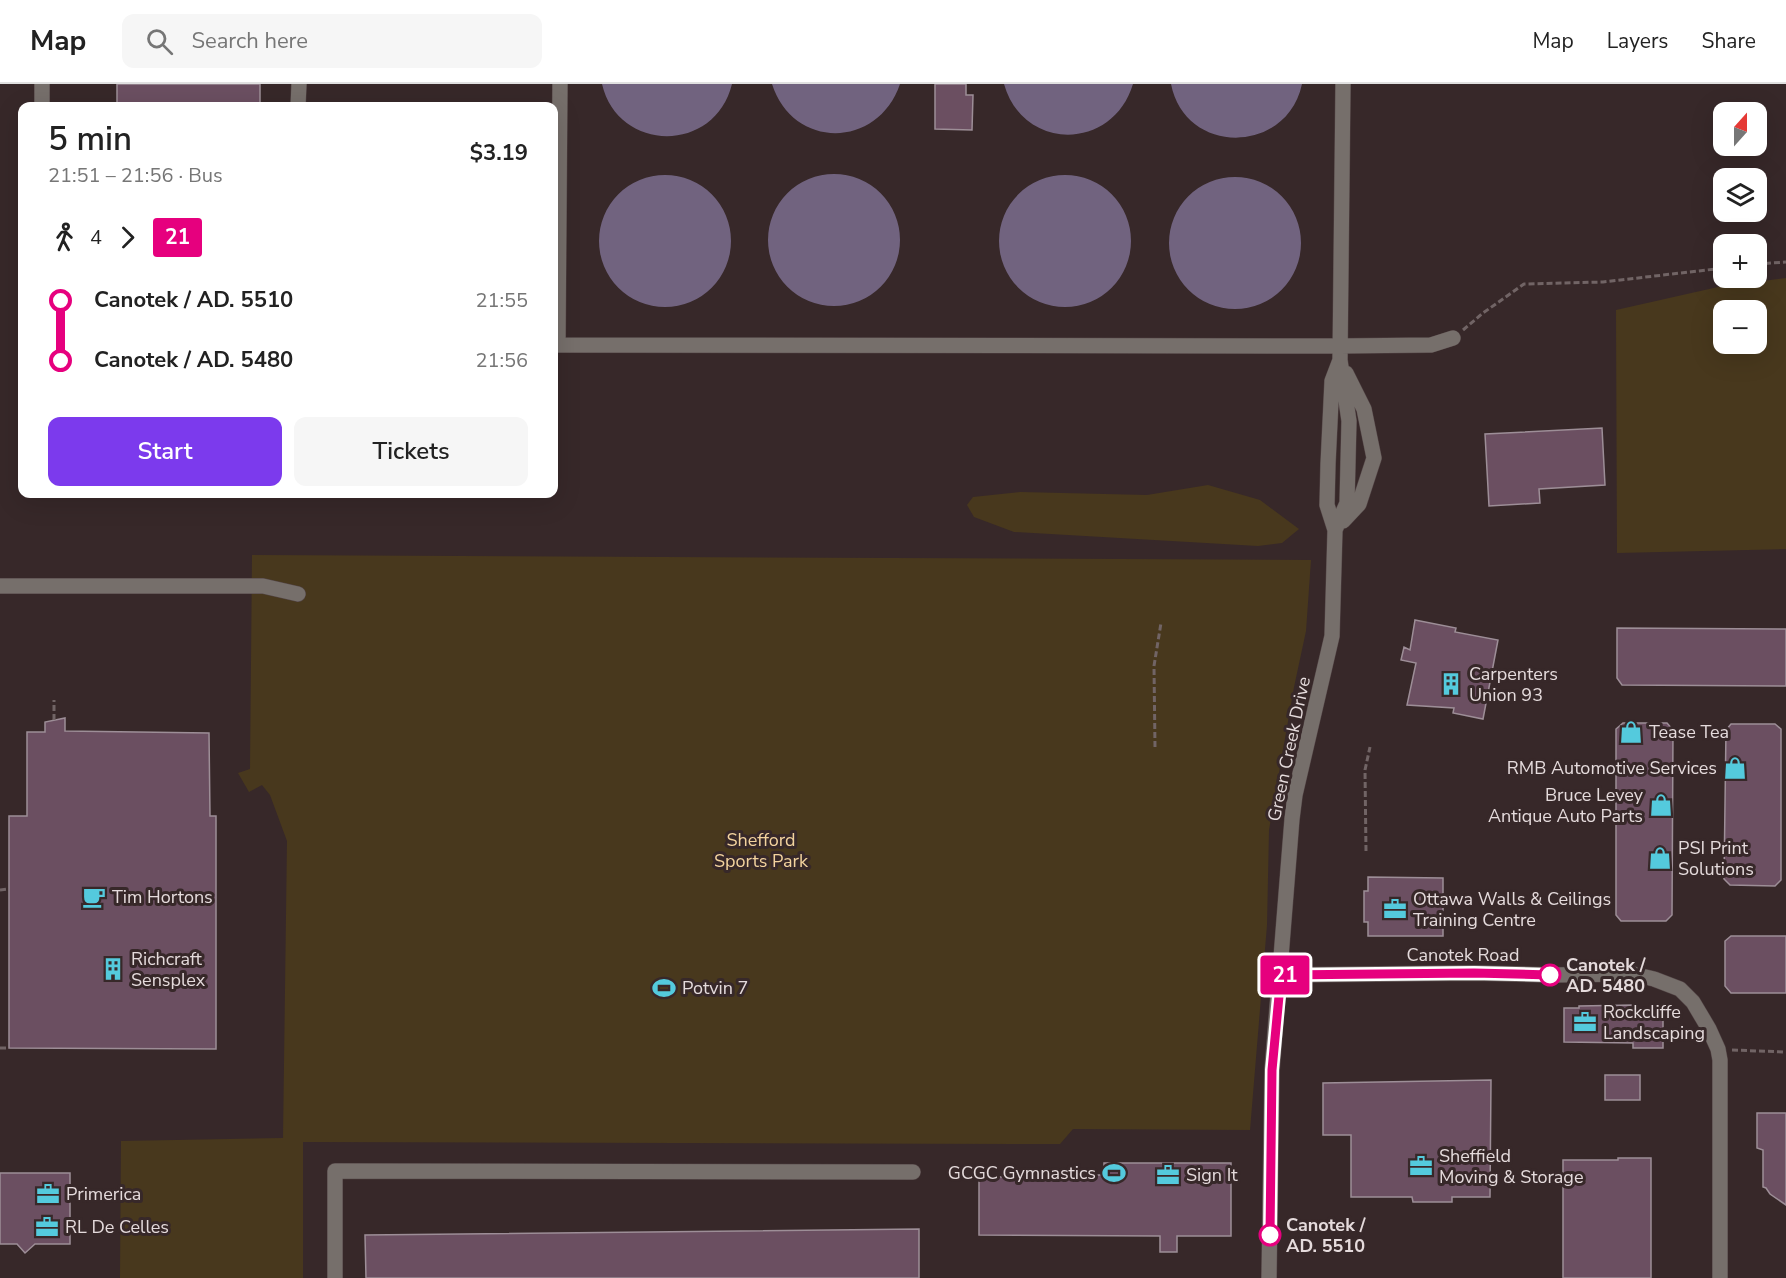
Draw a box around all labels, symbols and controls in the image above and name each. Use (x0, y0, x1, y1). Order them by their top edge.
search box (122, 14, 542, 68)
text: Map (30, 22, 86, 60)
icon: search (143, 25, 176, 58)
text: Search here (191, 26, 308, 56)
text: Map (1532, 27, 1574, 55)
text: Layers (1607, 27, 1668, 55)
text: Share (1701, 27, 1756, 55)
north arrow (1713, 102, 1767, 156)
map controls (1713, 102, 1767, 354)
text: 5 min (48, 117, 132, 162)
text: $3.19 (470, 138, 528, 168)
text: 21:51 – 21:56 · Bus (48, 162, 223, 189)
button: layers (1713, 168, 1767, 222)
icon: walk (48, 221, 81, 254)
icon: forward (111, 221, 144, 254)
text: 21 (165, 223, 190, 251)
text: 4 (90, 224, 102, 251)
button: + (1713, 234, 1767, 288)
text: Canotek / AD. 5510 (94, 285, 293, 315)
text: 21:55 (475, 287, 528, 314)
button: − (1713, 300, 1767, 354)
text: Canotek / AD. 5480 (94, 345, 293, 375)
text: 21:56 (475, 347, 528, 374)
button: Start (48, 417, 282, 486)
button: Tickets (294, 417, 528, 486)
place label: Carpenters Union 93 (1469, 662, 1558, 707)
building icon: Carpenters Union 93 (1438, 671, 1464, 697)
street label: Green Creek Drive (1262, 674, 1316, 824)
shop icon: Tease Tea (1618, 719, 1644, 745)
place label: Tease Tea (1649, 720, 1729, 744)
shop icon: RMB Automotive Services (1722, 755, 1748, 781)
place label: RMB Automotive Services (1507, 756, 1717, 780)
place label: Bruce Levey Antique Auto Parts (1488, 783, 1644, 828)
shop icon: Bruce Levey Antique Auto Parts (1648, 792, 1674, 818)
park label: Shefford Sports Park (714, 828, 809, 873)
place label: PSI Print Solutions (1678, 836, 1754, 881)
shop icon: PSI Print Solutions (1647, 845, 1673, 871)
cafe icon: Tim Hortons (81, 884, 107, 910)
place label: Tim Hortons (112, 885, 213, 909)
place label: Ottawa Walls & Ceilings Training Centre (1413, 887, 1611, 932)
office icon: Ottawa Walls & Ceilings Training Centre (1382, 896, 1408, 922)
street label: Canotek Road (1407, 943, 1519, 967)
place label: Richcraft Sensplex (131, 947, 206, 992)
place label: Canotek / AD. 5480 (1566, 953, 1646, 998)
building icon: Richcraft Sensplex (100, 956, 126, 982)
line badge: 21 (1258, 956, 1312, 994)
text: 21 (1272, 961, 1298, 989)
marker: Canotek / AD. 5480 (1539, 964, 1561, 986)
sports icon: Potvin 7 (651, 975, 677, 1001)
place label: Potvin 7 (682, 976, 748, 1000)
place label: Rockcliffe Landscaping (1603, 1000, 1705, 1045)
office icon: Rockcliffe Landscaping (1572, 1009, 1598, 1035)
place label: Sheffield Moving & Storage (1439, 1144, 1583, 1189)
office icon: Sheffield Moving & Storage (1408, 1153, 1434, 1179)
sports icon: GCGC Gymnastics (1101, 1160, 1127, 1186)
place label: GCGC Gymnastics (948, 1161, 1096, 1185)
office icon: Sign It (1155, 1162, 1181, 1188)
place label: Sign It (1186, 1163, 1238, 1187)
office icon: Primerica (35, 1181, 61, 1207)
place label: Primerica (66, 1182, 141, 1206)
place label: Canotek / AD. 5510 (1286, 1213, 1366, 1258)
office icon: RL De Celles (34, 1214, 60, 1240)
place label: RL De Celles (65, 1215, 169, 1239)
marker: Canotek / AD. 5510 (1259, 1224, 1281, 1246)

